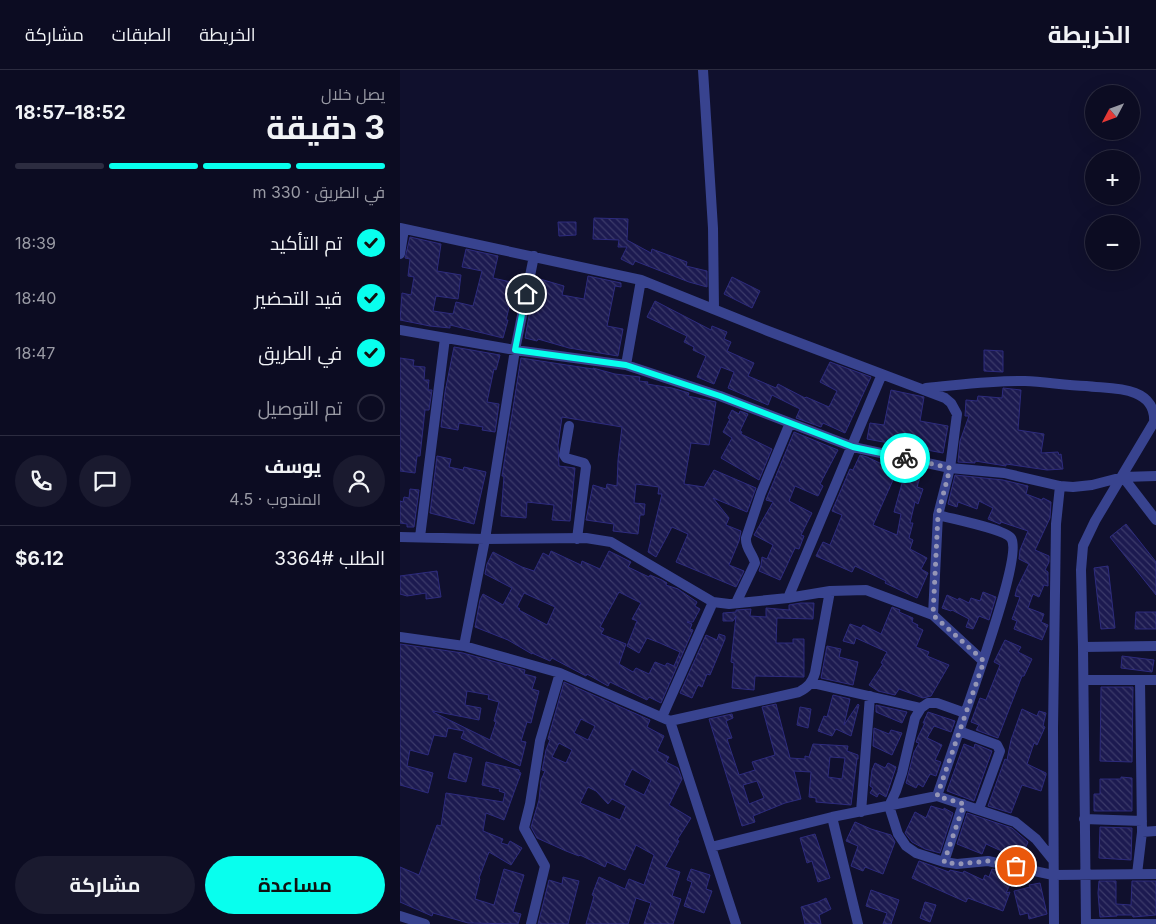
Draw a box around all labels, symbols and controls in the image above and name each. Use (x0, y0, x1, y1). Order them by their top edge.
text: الخريطة (1048, 20, 1131, 49)
text: مشاركة (25, 24, 84, 45)
text: الطبقات (112, 24, 171, 45)
text: الخريطة (199, 24, 256, 45)
text: يصل خلال (321, 84, 385, 104)
north arrow (1085, 85, 1140, 140)
map controls (1085, 85, 1140, 270)
text: 18:52–18:57 (15, 101, 126, 124)
text: 3 دقيقة (266, 108, 385, 147)
button: + (1085, 150, 1140, 205)
text: في الطريق · 330 m (252, 182, 385, 202)
button: − (1085, 215, 1140, 270)
icon: check (357, 229, 385, 257)
text: تم التأكيد (270, 232, 342, 255)
text: 18:39 (15, 233, 56, 253)
pin (505, 273, 547, 315)
icon: home (512, 280, 540, 308)
icon: check (357, 284, 385, 312)
text: قيد التحضير (255, 287, 342, 310)
text: 18:40 (15, 288, 56, 308)
icon: check (357, 339, 385, 367)
text: في الطريق (258, 342, 342, 365)
text: 18:47 (15, 343, 55, 363)
text: تم التوصيل (258, 397, 342, 420)
courier (880, 433, 930, 483)
icon: bike (891, 444, 919, 472)
button: phone (15, 455, 67, 507)
button: chat (79, 455, 131, 507)
text: يوسف (265, 455, 321, 478)
button: person (333, 455, 385, 507)
text: المندوب · 4.5 (229, 489, 321, 509)
text: $6.12 (15, 547, 64, 570)
text: الطلب #3364 (274, 547, 385, 570)
pin (995, 845, 1037, 887)
icon: bag (1002, 852, 1030, 880)
button: مشاركة (15, 856, 195, 914)
button: مساعدة (205, 856, 385, 914)

